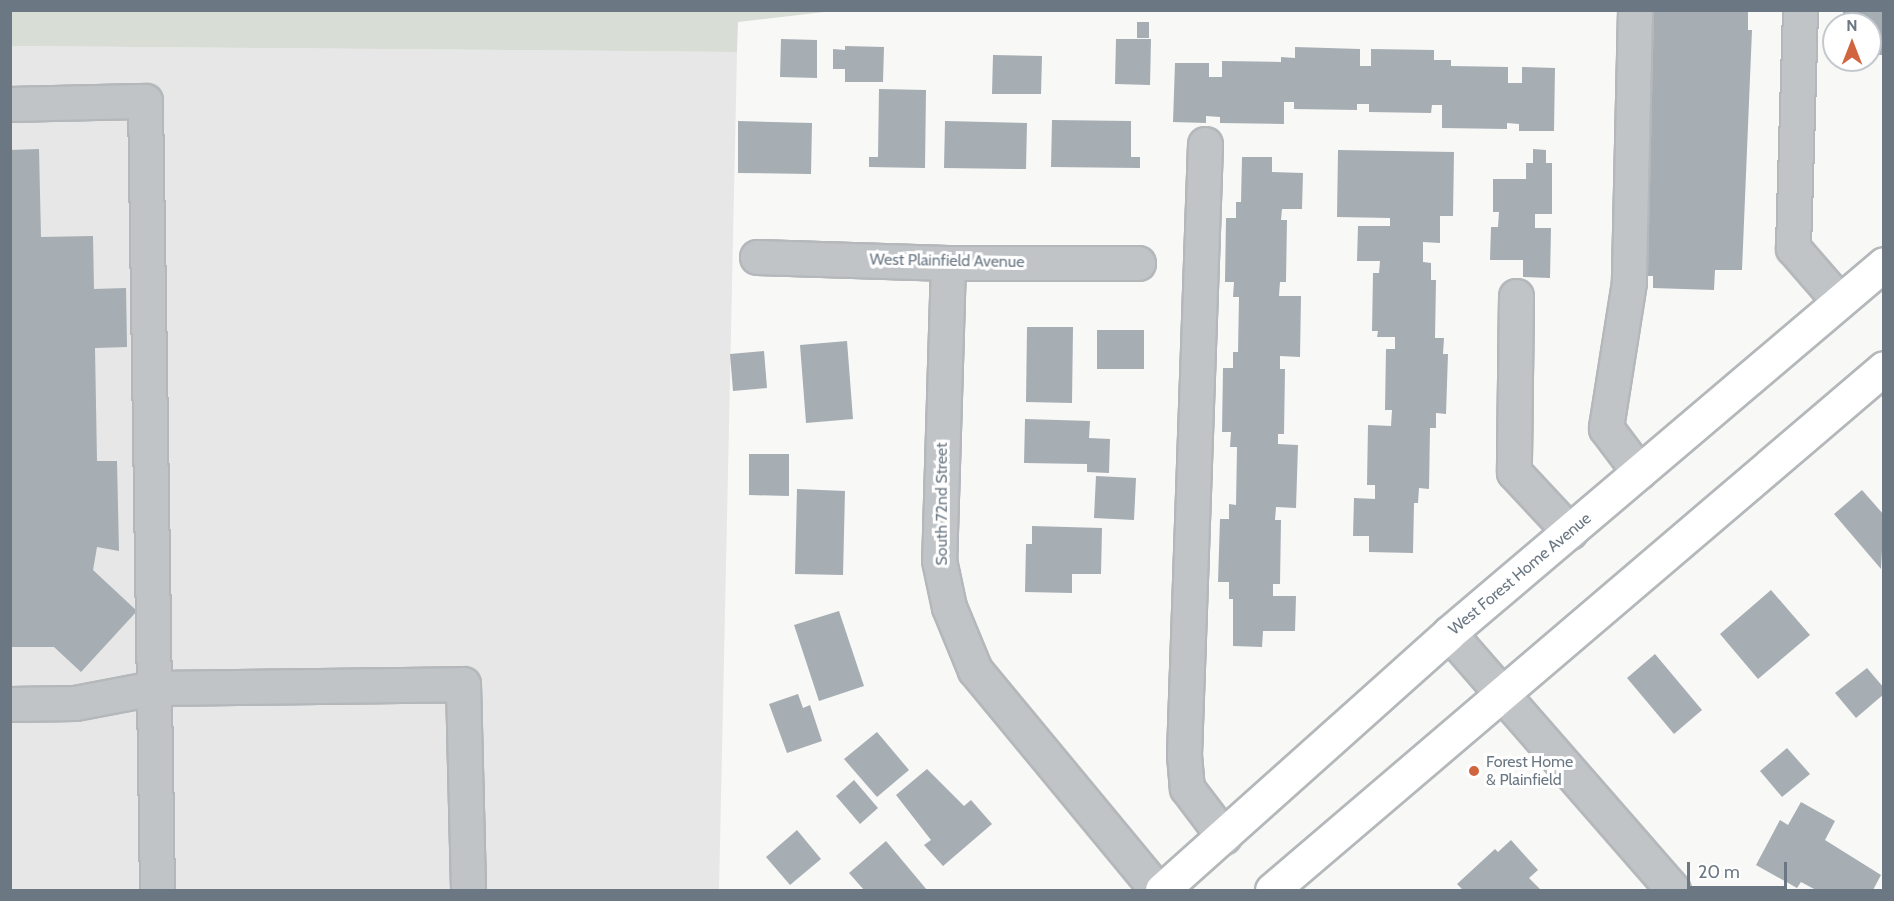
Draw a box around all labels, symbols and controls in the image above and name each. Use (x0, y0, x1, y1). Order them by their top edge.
north arrow (1822, 12, 1882, 72)
text: N (1846, 16, 1858, 35)
street label: West Plainfield Avenue (869, 250, 1025, 272)
street label: South 72nd Street (932, 442, 952, 566)
street label: West Forest Home Avenue (1445, 509, 1595, 639)
place label: Forest Home & Plainfield (1486, 752, 1573, 790)
marker: Forest Home & Plainfield (1467, 764, 1481, 778)
scale bar (1690, 850, 1790, 888)
text: 20 m (1698, 861, 1740, 883)

